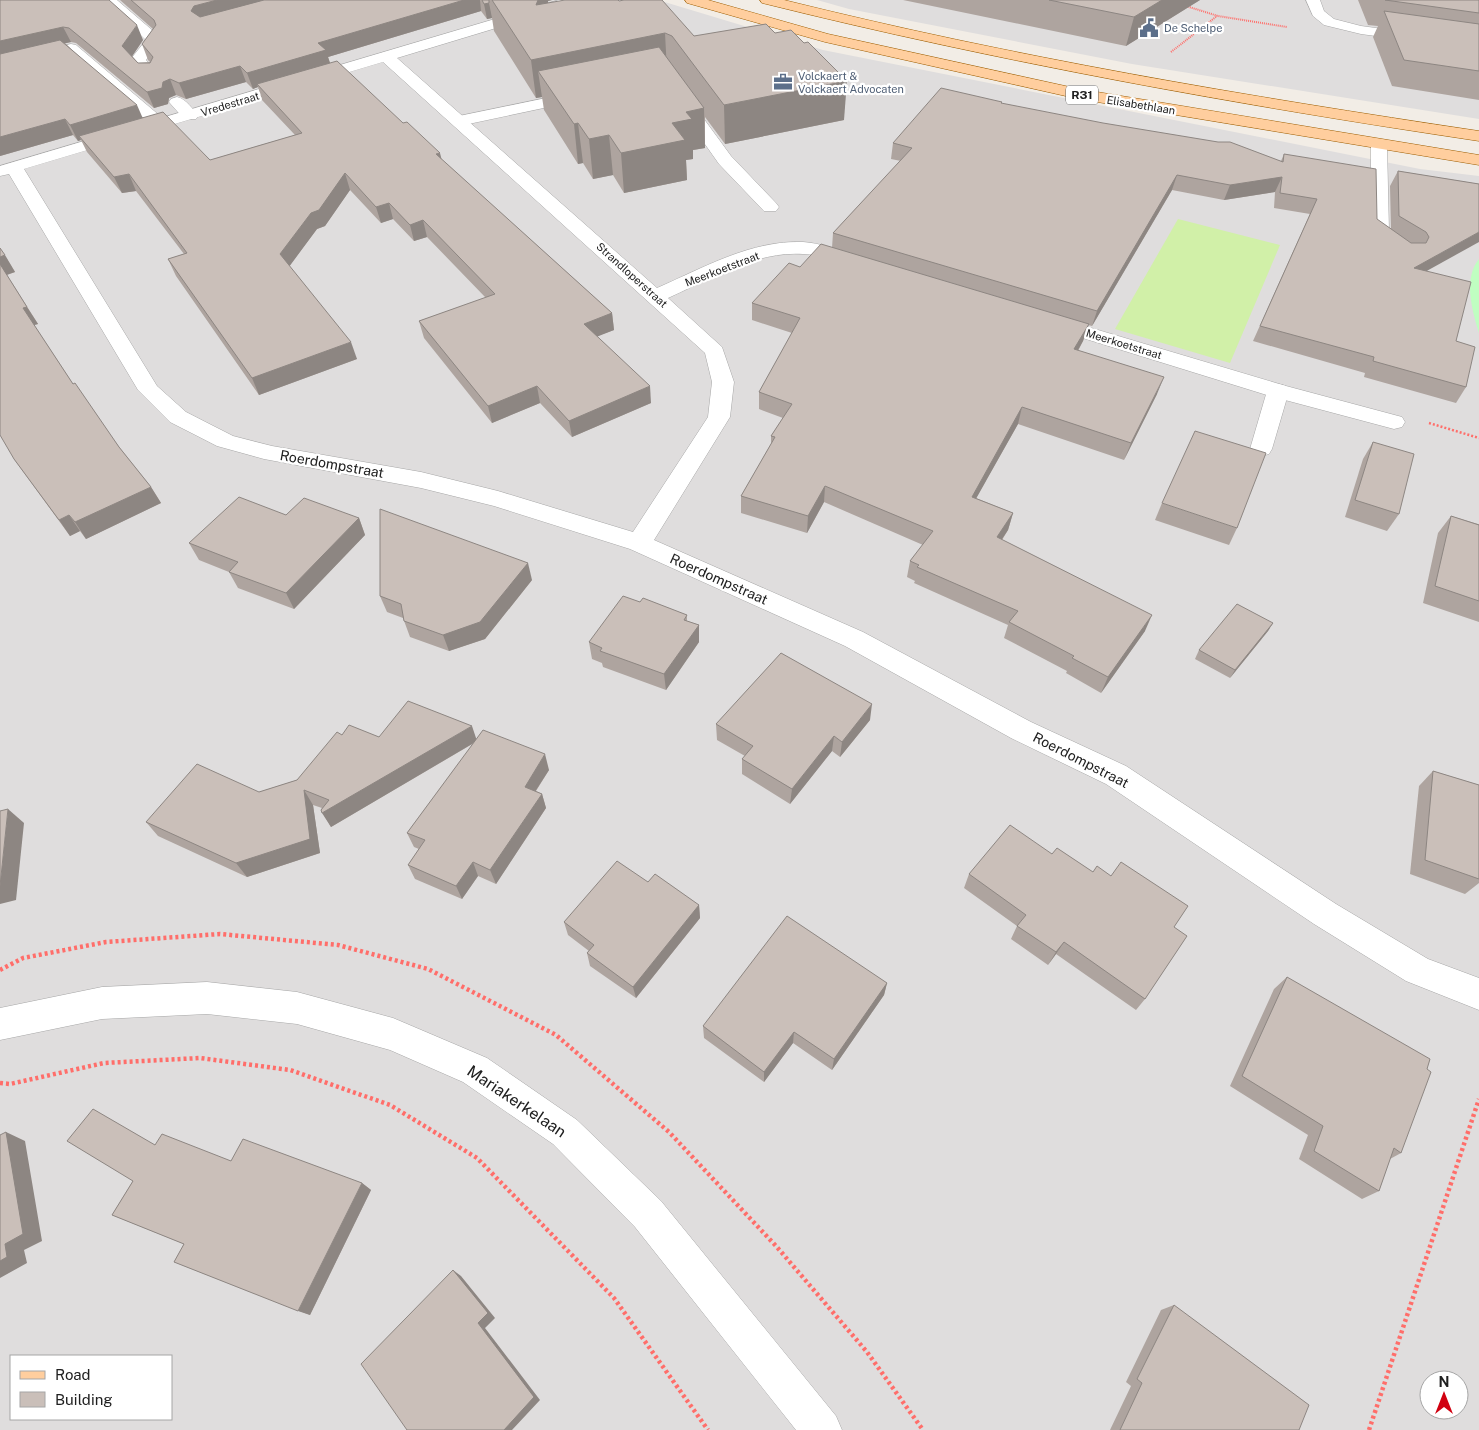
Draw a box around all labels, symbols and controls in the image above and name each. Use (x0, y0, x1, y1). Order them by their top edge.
public building icon: De Schelpe (1138, 17, 1160, 39)
place label: De Schelpe (1164, 22, 1222, 34)
place label: Volckaert & Volckaert Advocaten (798, 70, 904, 95)
office icon: Volckaert & Volckaert Advocaten (772, 71, 794, 93)
road number: R31 (1066, 86, 1098, 104)
street label: Vredestraat (199, 89, 261, 119)
street label: Elisabethlaan (1106, 94, 1176, 116)
street label: Strandloperstraat (594, 240, 670, 310)
street label: Meerkoetstraat (683, 249, 761, 289)
street label: Meerkoetstraat (1085, 327, 1163, 361)
street label: Roerdompstraat (279, 447, 385, 481)
street label: Roerdompstraat (668, 550, 770, 608)
street label: Roerdompstraat (1030, 729, 1132, 791)
street label: Mariakerkelaan (464, 1061, 570, 1142)
legend (10, 1355, 172, 1420)
text: Road (55, 1366, 91, 1383)
north arrow (1419, 1370, 1469, 1420)
text: N (1439, 1374, 1449, 1390)
text: Building (55, 1391, 113, 1408)

